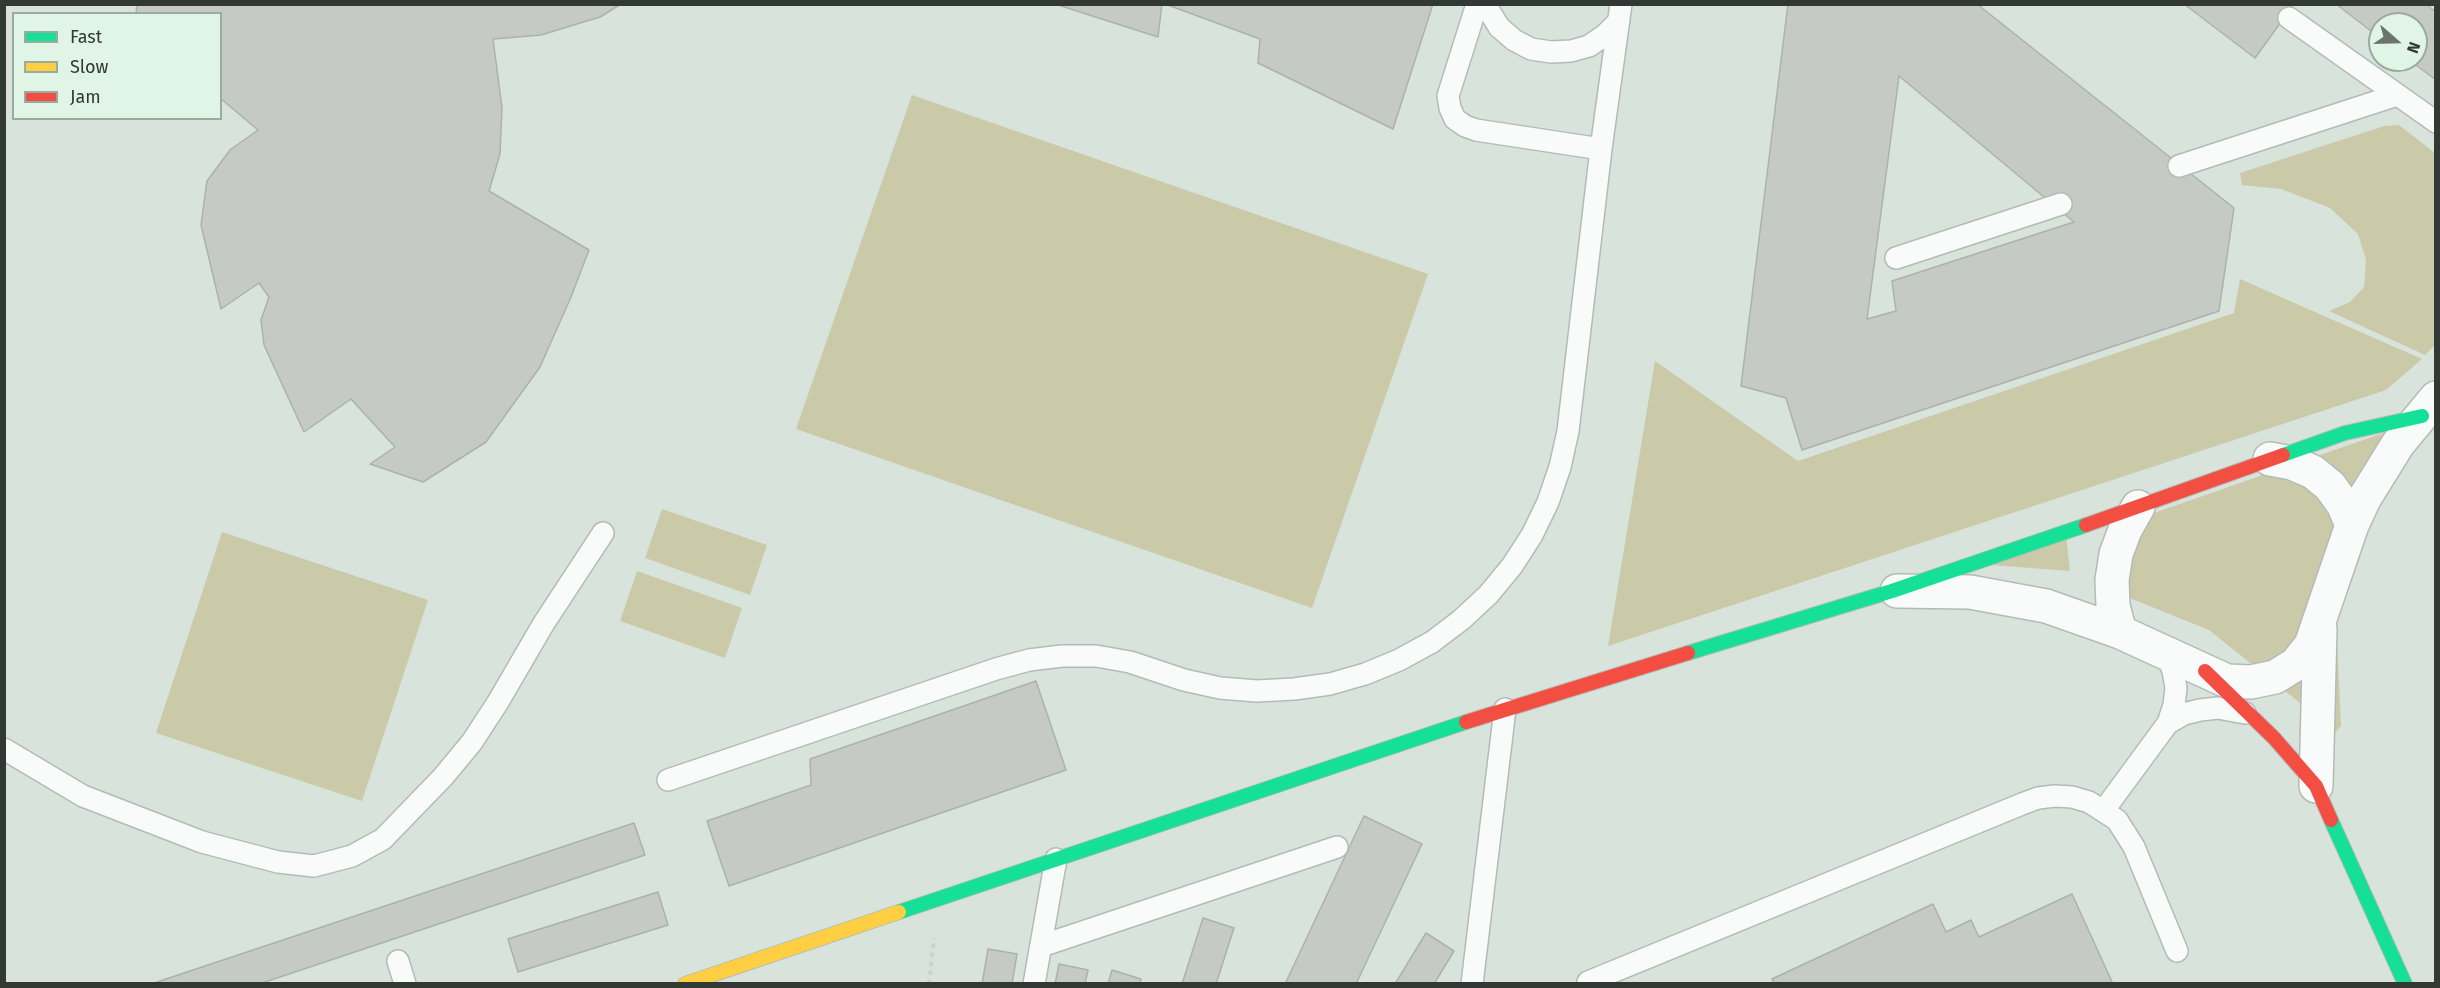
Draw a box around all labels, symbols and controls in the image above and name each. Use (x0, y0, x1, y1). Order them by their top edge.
legend (12, 12, 222, 120)
north arrow (2368, 12, 2428, 72)
text: Fast (70, 26, 102, 48)
text: N (2403, 39, 2424, 56)
text: Slow (70, 56, 108, 78)
text: Jam (70, 86, 101, 108)

